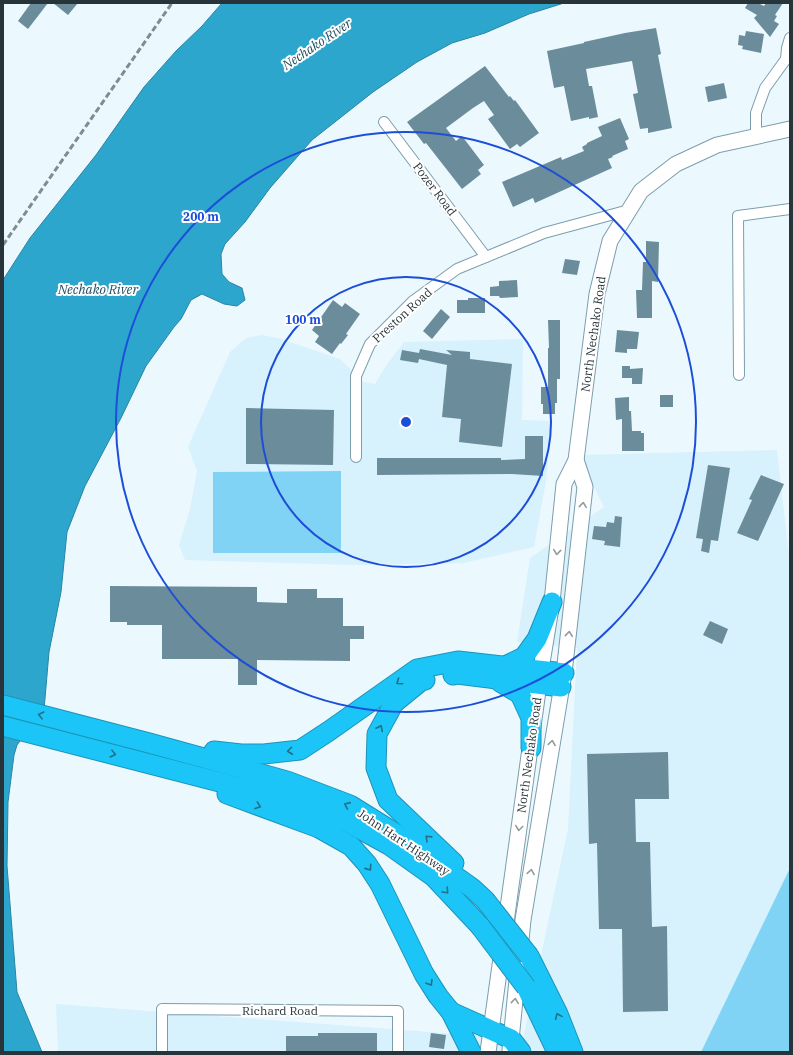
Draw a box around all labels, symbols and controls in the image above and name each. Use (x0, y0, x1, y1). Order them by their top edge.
water label: Nechako River (278, 14, 355, 74)
street label: Pozer Road (410, 159, 460, 219)
text: 200 m (183, 209, 219, 224)
street label: North Nechako Road (577, 275, 609, 393)
water label: Nechako River (57, 281, 138, 298)
street label: Preston Road (369, 284, 435, 346)
text: 100 m (285, 312, 321, 327)
centre of rings (399, 415, 413, 429)
one-way arrow (578, 502, 587, 508)
one-way arrow (553, 549, 562, 555)
one-way arrow (564, 631, 573, 637)
one-way arrow (396, 677, 403, 684)
street label: North Nechako Road (513, 696, 545, 814)
one-way arrow (38, 711, 45, 720)
one-way arrow (375, 725, 383, 733)
one-way arrow (547, 740, 556, 746)
one-way arrow (287, 746, 293, 755)
one-way arrow (109, 749, 116, 758)
one-way arrow (254, 801, 261, 810)
one-way arrow (344, 802, 351, 810)
street label: John Hart Highway (355, 806, 453, 879)
one-way arrow (515, 825, 524, 831)
one-way arrow (425, 835, 433, 843)
one-way arrow (364, 864, 372, 871)
one-way arrow (526, 868, 535, 875)
one-way arrow (441, 886, 449, 894)
one-way arrow (425, 979, 432, 986)
one-way arrow (511, 997, 520, 1004)
street label: Richard Road (242, 1003, 318, 1018)
one-way arrow (555, 1013, 563, 1020)

